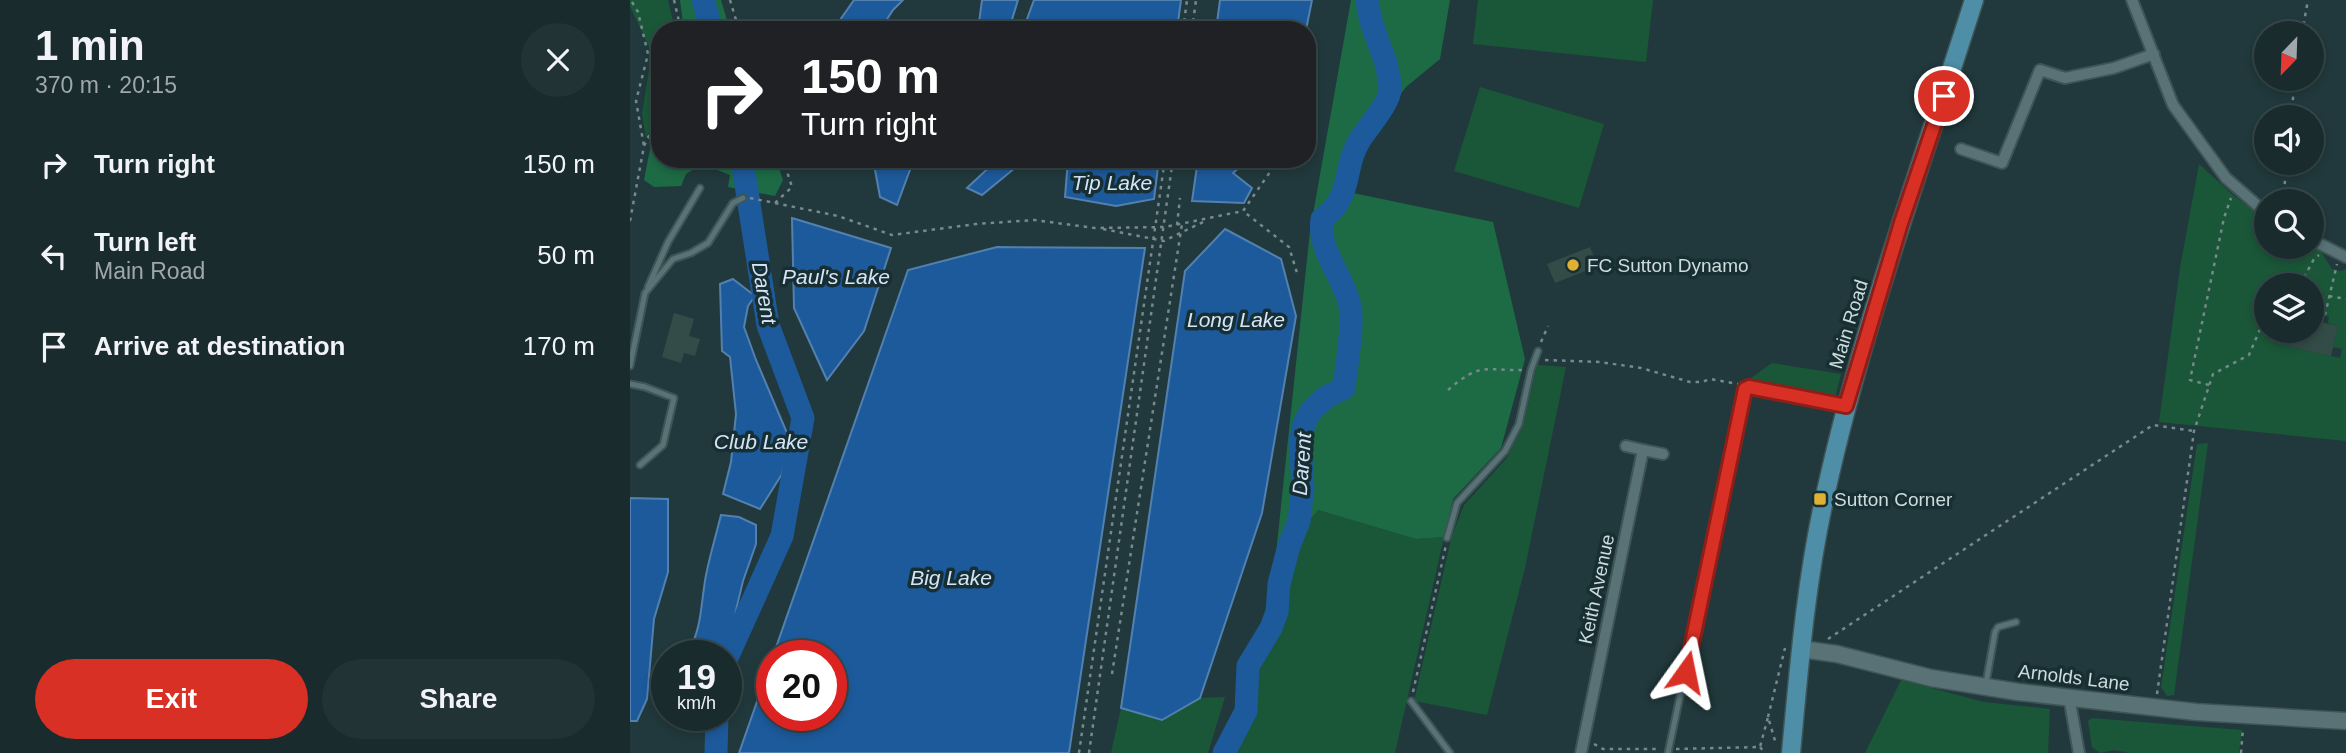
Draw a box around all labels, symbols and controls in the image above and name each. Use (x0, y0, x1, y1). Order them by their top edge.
north arrow (2254, 21, 2324, 91)
map controls (2254, 21, 2324, 343)
text: 1 min (35, 22, 145, 69)
button: close (521, 23, 595, 97)
icon: right (686, 49, 777, 140)
text: 150 m (801, 49, 940, 103)
pin (1914, 66, 1974, 126)
text: 370 m · 20:15 (35, 72, 177, 98)
icon: arrive (1925, 77, 1963, 115)
button: sound (2254, 105, 2324, 175)
text: Turn right (801, 106, 937, 142)
icon: right (35, 146, 73, 184)
text: Turn right (94, 149, 215, 179)
text: 150 m (523, 149, 595, 179)
water label: Tip Lake (1072, 171, 1152, 194)
button: search (2254, 189, 2324, 259)
text: Turn left (94, 227, 196, 257)
icon: left (35, 237, 73, 275)
text: 50 m (537, 240, 595, 270)
place label: FC Sutton Dynamo (1587, 255, 1749, 276)
marker: FC Sutton Dynamo (1565, 257, 1581, 273)
text: Main Road (94, 258, 205, 284)
water label: Darent (748, 260, 781, 327)
water label: Paul's Lake (782, 265, 890, 288)
button: layers (2254, 273, 2324, 343)
street label: Main Road (1825, 277, 1872, 371)
water label: Long Lake (1187, 308, 1285, 331)
icon: arrive (35, 328, 73, 366)
text: Arrive at destination (94, 331, 345, 361)
text: 170 m (523, 331, 595, 361)
water label: Club Lake (714, 430, 808, 453)
water label: Darent (1288, 431, 1315, 496)
place label: Sutton Corner (1834, 489, 1953, 510)
marker: Sutton Corner (1812, 491, 1828, 507)
street label: Keith Avenue (1575, 532, 1618, 646)
water label: Big Lake (910, 566, 992, 589)
position arrow (1649, 635, 1723, 709)
speed limit sign: 20 (756, 640, 847, 731)
text: 19 (677, 657, 716, 696)
button: Exit (35, 659, 308, 739)
button: Share (322, 659, 595, 739)
street label: Arnolds Lane (2017, 660, 2131, 695)
text: km/h (677, 693, 716, 713)

